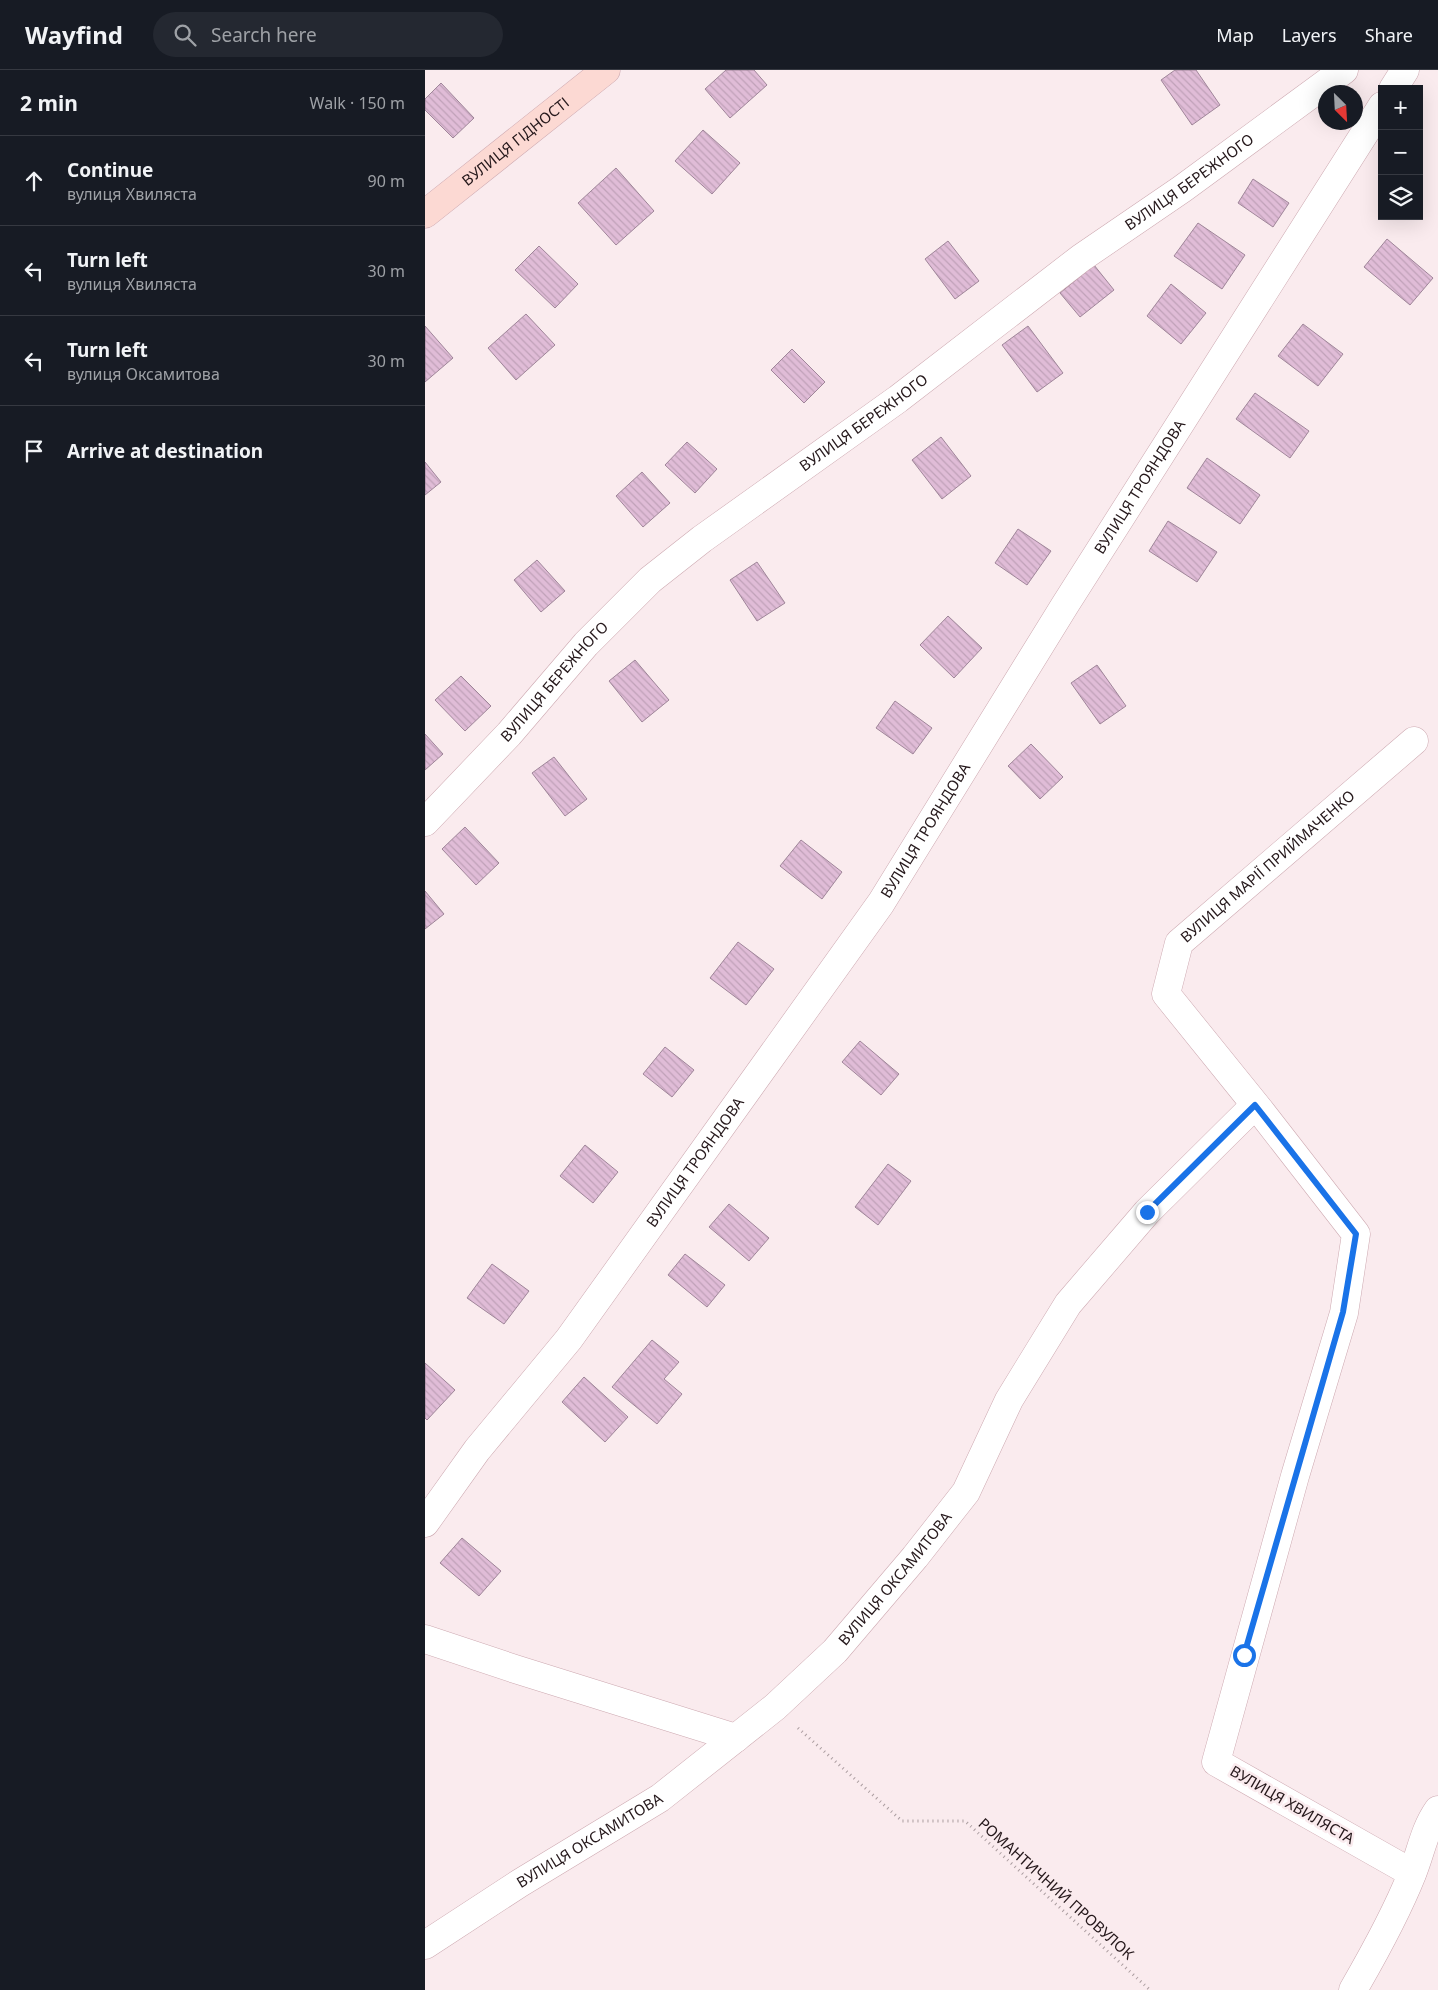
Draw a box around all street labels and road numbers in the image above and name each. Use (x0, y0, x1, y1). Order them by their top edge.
street label: ВУЛИЦЯ ГІДНОСТІ (457, 92, 573, 190)
street label: ВУЛИЦЯ БЕРЕЖНОГО (1120, 129, 1257, 234)
street label: ВУЛИЦЯ БЕРЕЖНОГО (795, 369, 931, 475)
street label: ВУЛИЦЯ ТРОЯНДОВА (1089, 415, 1189, 557)
street label: ВУЛИЦЯ БЕРЕЖНОГО (496, 616, 612, 746)
street label: ВУЛИЦЯ ТРОЯНДОВА (876, 758, 974, 901)
street label: ВУЛИЦЯ МАРІЇ ПРИЙМАЧЕНКО (1176, 785, 1359, 946)
street label: ВУЛИЦЯ ТРОЯНДОВА (641, 1092, 748, 1231)
street label: ВУЛИЦЯ ОКСАМИТОВА (833, 1507, 956, 1649)
street label: ВУЛИЦЯ ХВИЛЯСТА (1227, 1760, 1359, 1848)
street label: ВУЛИЦЯ ОКСАМИТОВА (512, 1788, 666, 1892)
street label: РОМАНТИЧНИЙ ПРОВУЛОК (975, 1813, 1139, 1964)

